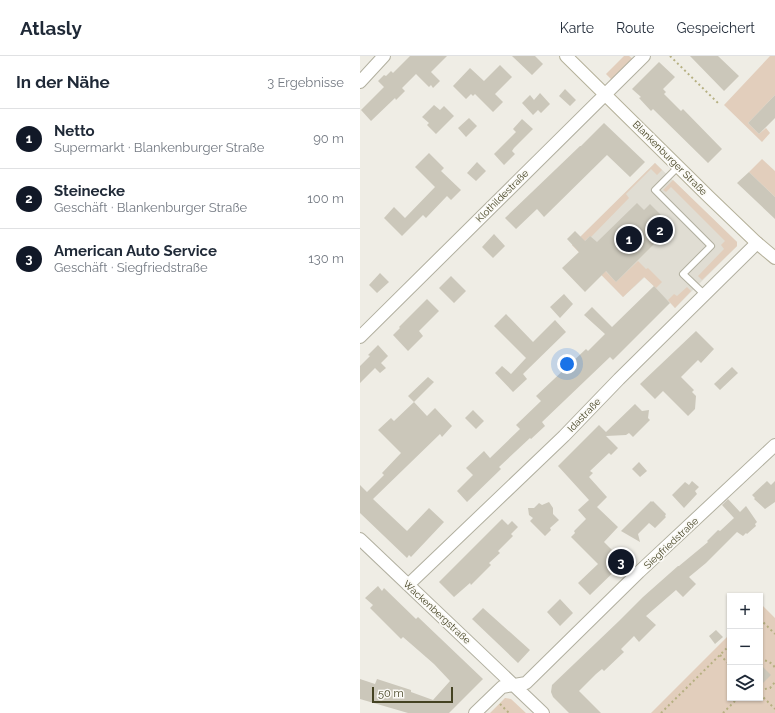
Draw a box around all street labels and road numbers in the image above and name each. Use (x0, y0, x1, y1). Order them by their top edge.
street label: Blankenburger Straße (631, 119, 709, 197)
street label: Klothildestraße (473, 167, 531, 225)
street label: Idastraße (565, 396, 603, 434)
street label: Siegfriedstraße (642, 515, 700, 571)
street label: Wackenbergstraße (401, 578, 473, 646)

